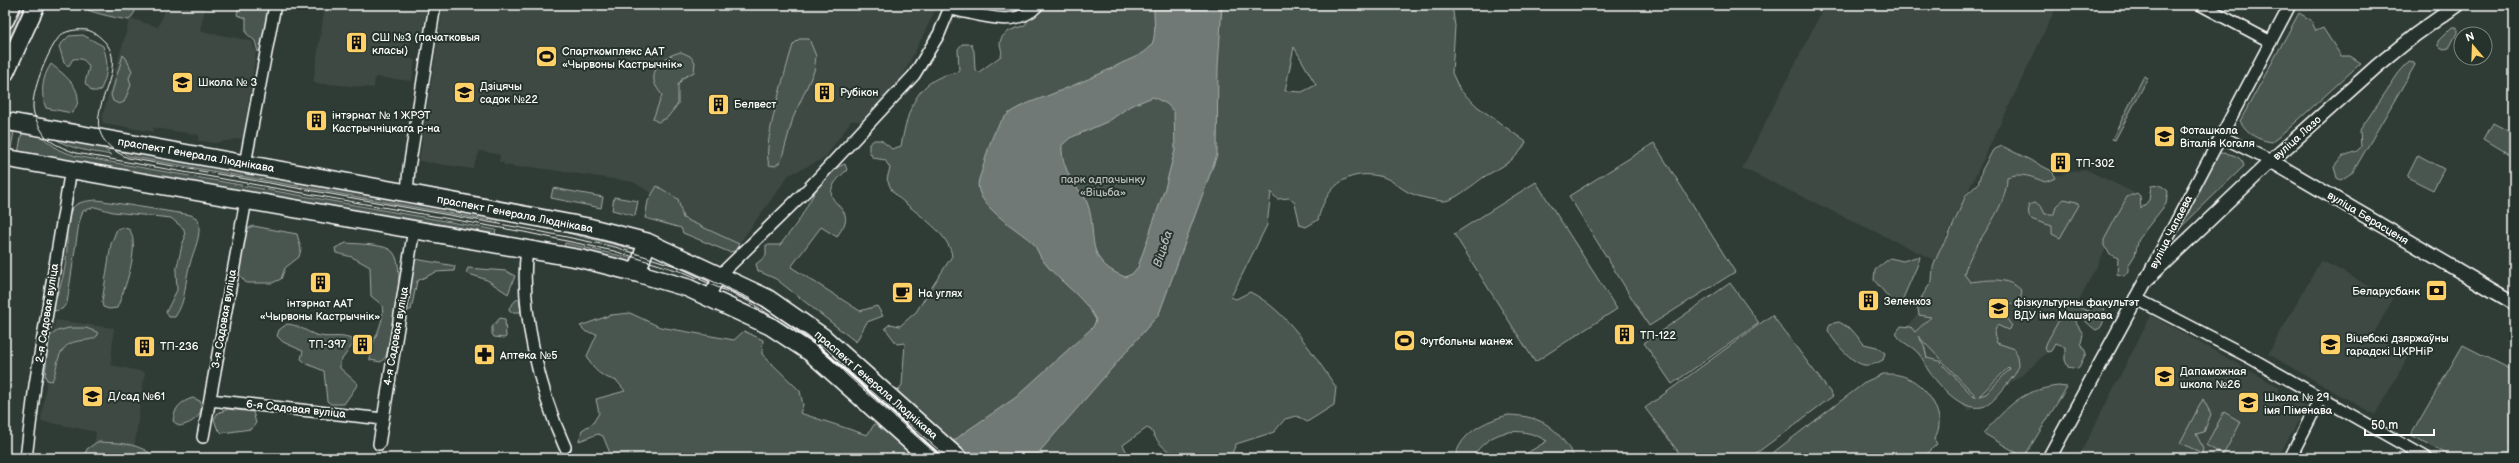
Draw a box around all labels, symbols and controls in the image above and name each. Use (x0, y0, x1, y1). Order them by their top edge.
north arrow (2453, 26, 2493, 66)
building icon: СШ №3 (пачатковыя класы) (344, 30, 370, 56)
text: N (2464, 30, 2476, 45)
place label: СШ №3 (пачатковыя класы) (372, 31, 480, 57)
sports icon: Спарткомплекс ААТ «Чырвоны Кастрычнік» (533, 44, 559, 70)
place label: Спарткомплекс ААТ «Чырвоны Кастрычнік» (562, 45, 683, 71)
school or university icon: Школа № 3 (169, 69, 195, 95)
place label: Школа № 3 (198, 76, 257, 89)
school or university icon: Дзіцячы садок №22 (452, 79, 478, 105)
building icon: Рубікон (812, 79, 838, 105)
place label: Дзіцячы садок №22 (480, 80, 538, 106)
place label: Рубікон (840, 86, 878, 99)
building icon: Белвест (706, 91, 732, 117)
place label: Белвест (734, 98, 776, 111)
building icon: інтэрнат № 1 ЖРЭТ Кастрычніцкага р-на (303, 108, 329, 134)
place label: інтэрнат № 1 ЖРЭТ Кастрычніцкага р-на (332, 109, 440, 135)
street label: вуліца Лазо (2270, 113, 2324, 163)
school or university icon: Фоташкола Віталія Когаля (2152, 123, 2178, 149)
place label: Фоташкола Віталія Когаля (2180, 124, 2255, 150)
street label: праспект Генерала Люднікава (117, 135, 276, 175)
building icon: ТП-302 (2047, 150, 2073, 176)
place label: ТП-302 (2076, 157, 2115, 170)
park label: парк адпачынку «Віцьба» (1061, 173, 1145, 199)
street label: вуліца Берасценя (2325, 189, 2411, 247)
street label: праспект Генерала Люднікава (436, 192, 595, 236)
street label: вуліца Чапаева (2147, 193, 2195, 271)
water label: Віцьба (1150, 229, 1176, 269)
street label: 2-я Садовая вуліца (33, 262, 61, 363)
street label: 3-я Садовая вуліца (209, 268, 239, 370)
building icon: інтэрнат ААТ «Чырвоны Кастрычнік» (307, 270, 333, 296)
bank icon: Беларусбанк (2423, 278, 2449, 304)
cafe icon: На углях (889, 280, 915, 306)
street label: 4-я Садовая вуліца (381, 285, 411, 387)
place label: Беларусбанк (2352, 285, 2420, 298)
place label: На углях (918, 287, 962, 300)
building icon: Зеленхоз (1856, 288, 1882, 314)
place label: Зеленхоз (1884, 295, 1931, 308)
school or university icon: фізкультурны факультэт ВДУ імя Машэрава (1985, 295, 2011, 321)
place label: фізкультурны факультэт ВДУ імя Машэрава (2014, 296, 2139, 322)
place label: інтэрнат ААТ «Чырвоны Кастрычнік» (260, 297, 380, 323)
building icon: ТП-122 (1612, 322, 1638, 348)
street label: праспект Генерала Люднікава (812, 328, 941, 442)
sports icon: Футбольны манеж (1391, 328, 1417, 354)
place label: ТП-122 (1640, 329, 1676, 342)
building icon: ТП-397 (349, 331, 375, 357)
school or university icon: Віцебскі дзяржаўны гарадскі ЦКРНіР (2318, 331, 2344, 357)
place label: Віцебскі дзяржаўны гарадскі ЦКРНіР (2346, 332, 2449, 358)
building icon: ТП-236 (132, 333, 158, 359)
place label: Футбольны манеж (1420, 335, 1513, 348)
place label: ТП-397 (309, 338, 347, 351)
place label: ТП-236 (160, 340, 199, 353)
pharmacy icon: Аптека №5 (472, 342, 498, 368)
place label: Аптека №5 (499, 349, 558, 362)
school or university icon: Дапаможная школа №26 (2152, 364, 2178, 390)
place label: Дапаможная школа №26 (2180, 365, 2246, 391)
school or university icon: Д/сад №61 (80, 383, 106, 409)
place label: Д/сад №61 (108, 390, 165, 403)
school or university icon: Школа № 29 імя Піменава (2235, 390, 2261, 416)
place label: Школа № 29 імя Піменава (2264, 391, 2333, 417)
street label: 6-я Садовая вуліца (245, 397, 347, 421)
scale bar (2365, 411, 2434, 437)
text: 50 m (2371, 418, 2398, 433)

